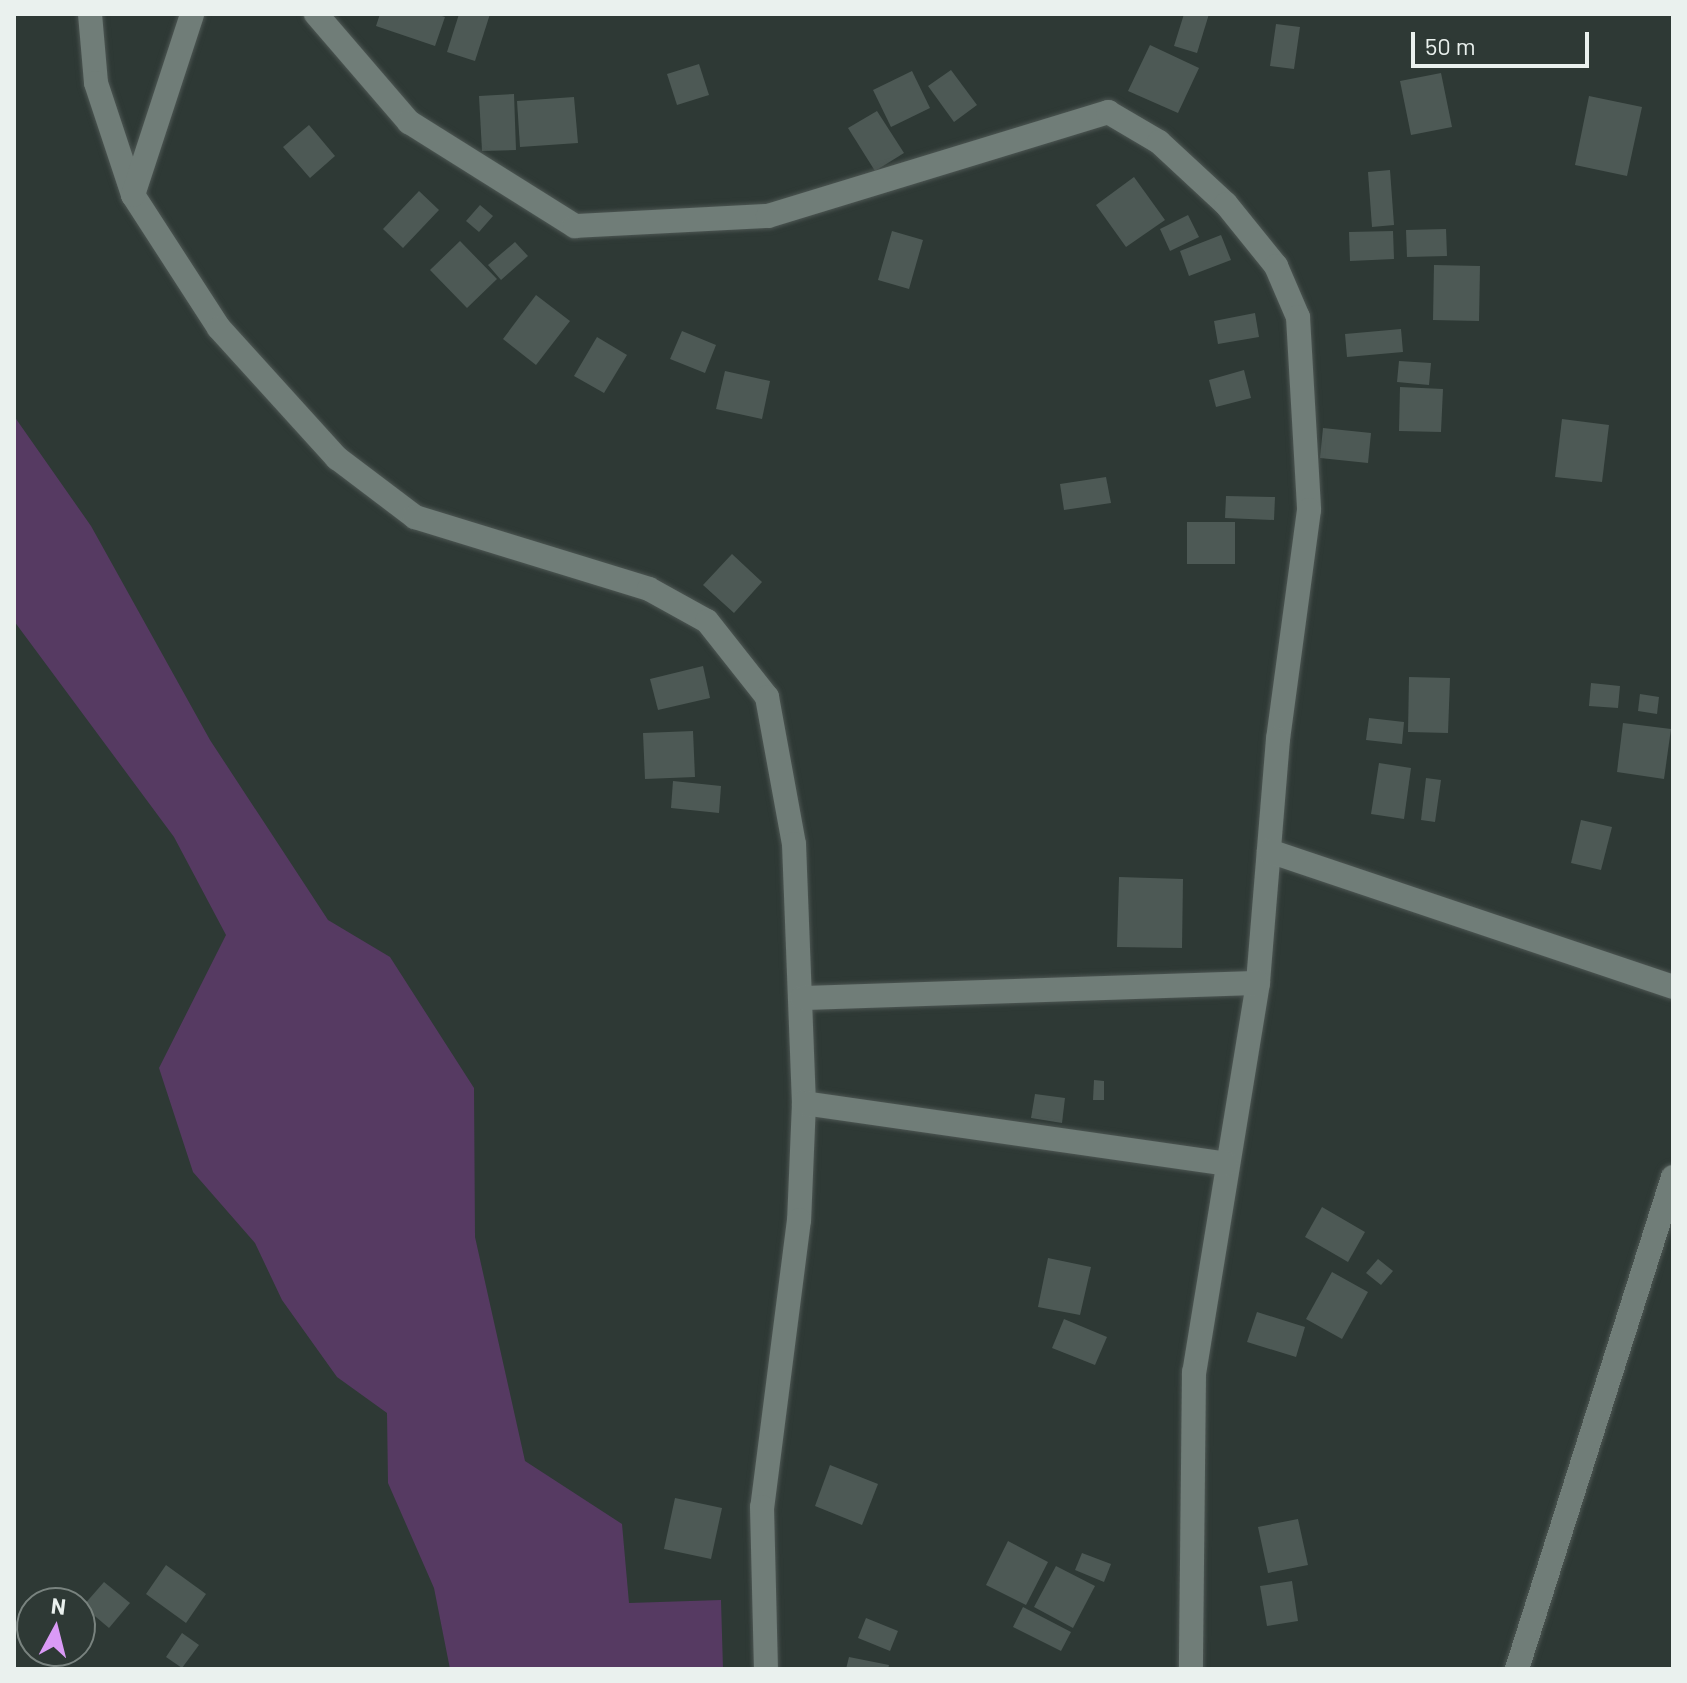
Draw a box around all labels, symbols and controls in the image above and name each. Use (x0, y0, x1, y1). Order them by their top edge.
scale bar (1415, 16, 1593, 66)
text: 50 m (1425, 31, 1476, 60)
north arrow (16, 1587, 96, 1667)
text: N (50, 1591, 68, 1619)

